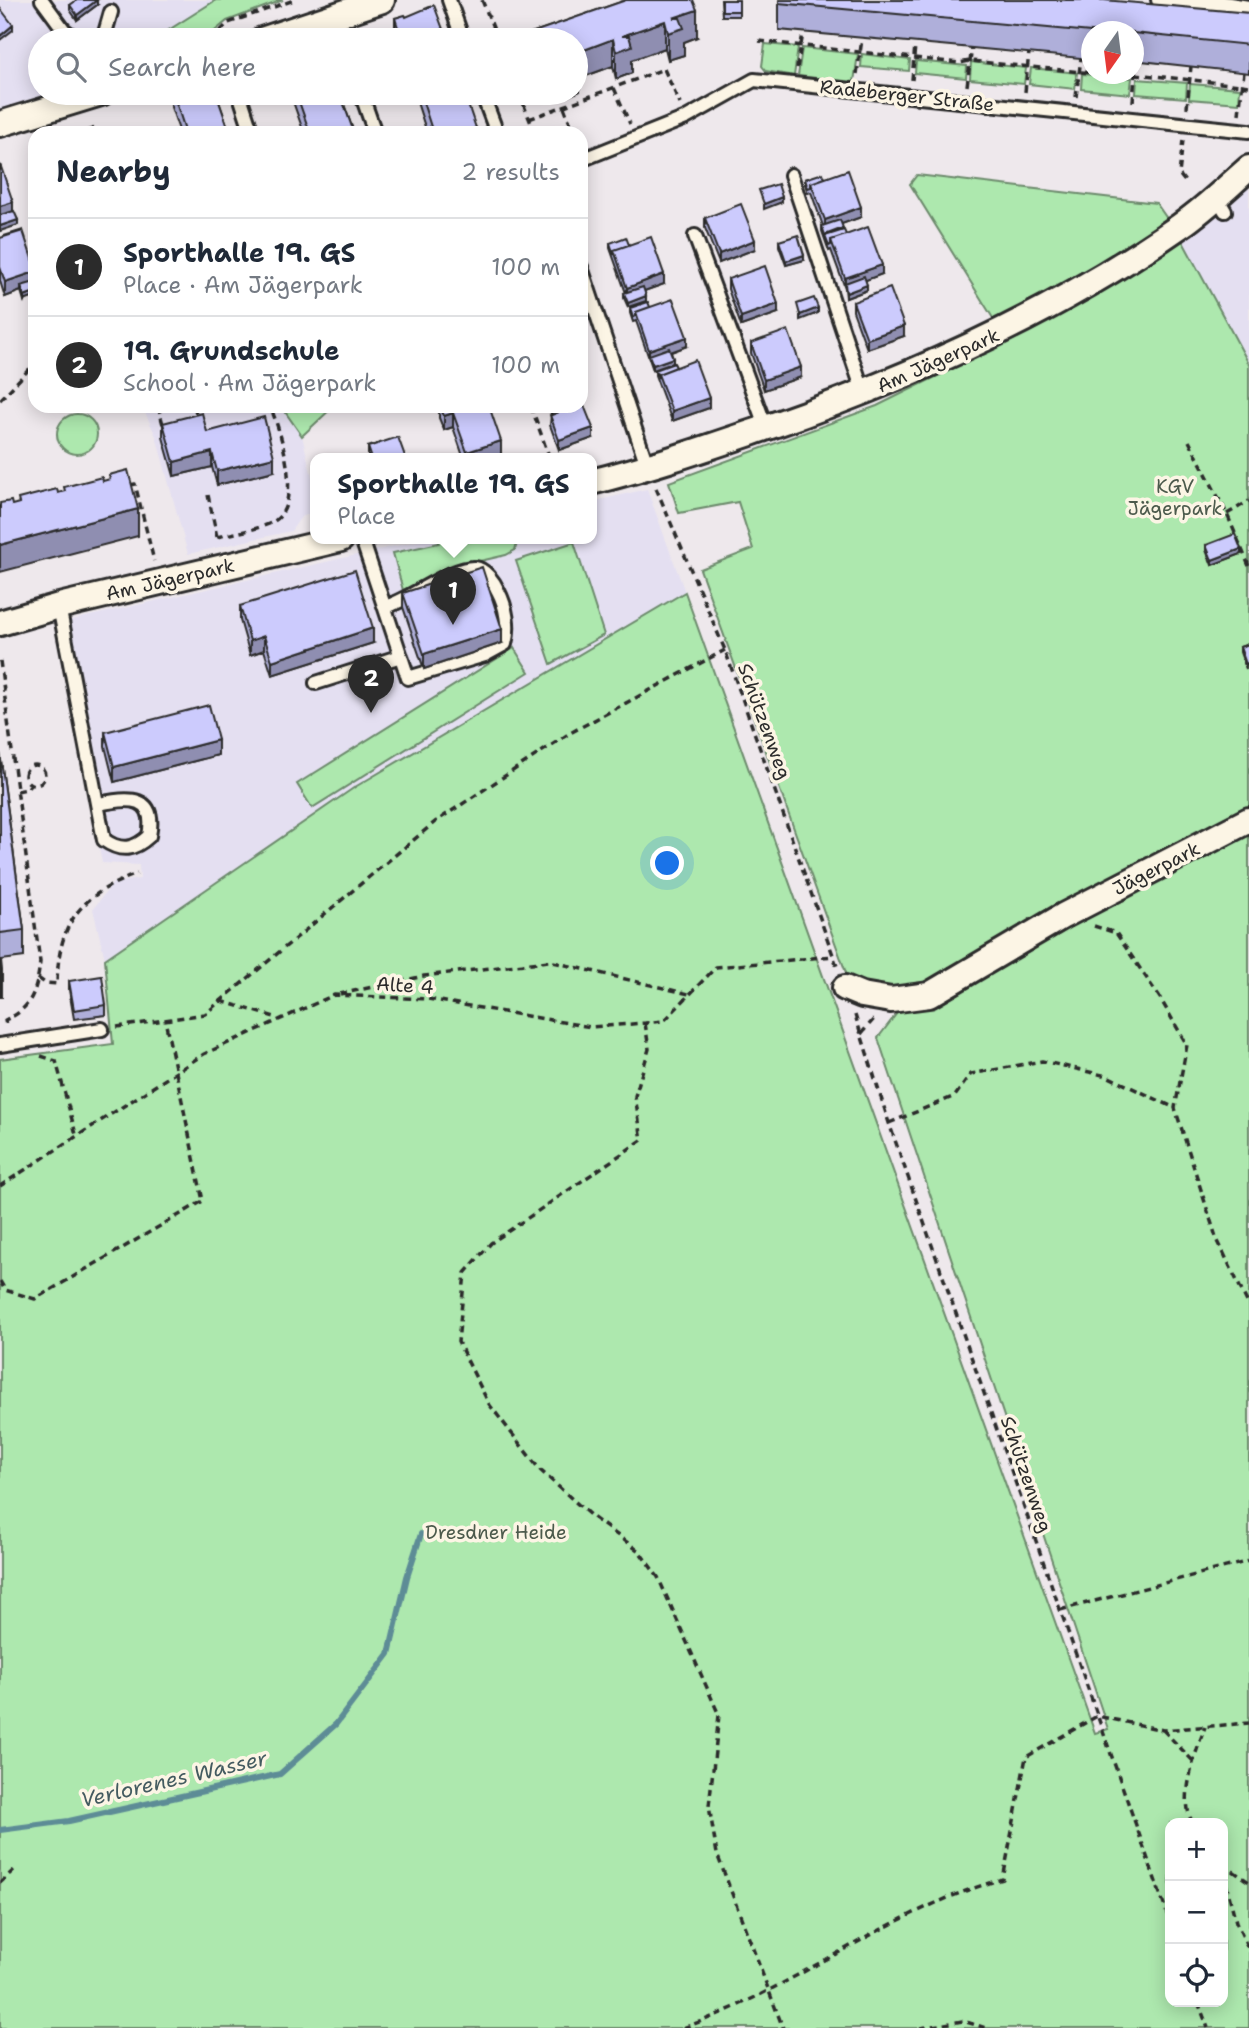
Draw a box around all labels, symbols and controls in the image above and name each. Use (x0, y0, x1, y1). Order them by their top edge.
north arrow (1081, 21, 1144, 84)
search box (28, 28, 588, 105)
icon: search (52, 48, 90, 86)
text: Search here (108, 49, 257, 84)
street label: Radeberger Straße (819, 74, 995, 117)
text: Nearby (56, 151, 171, 192)
text: 2 results (461, 157, 560, 187)
text: Sporthalle 19. GS (123, 235, 355, 270)
text: 1 (74, 252, 84, 282)
text: 100 m (491, 252, 560, 282)
text: Place · Am Jägerpark (123, 270, 363, 300)
street label: Am Jägerpark (873, 322, 1003, 399)
text: 19. Grundschule (123, 333, 340, 368)
text: 2 (71, 350, 87, 380)
text: 100 m (491, 350, 560, 380)
text: School · Am Jägerpark (123, 368, 377, 398)
popup (310, 453, 597, 544)
text: Sporthalle 19. GS (337, 466, 570, 501)
park label: KGV Jägerpark (1128, 474, 1223, 521)
text: Place (337, 501, 396, 531)
street label: Am Jägerpark (103, 553, 237, 606)
pin: 1 (430, 567, 476, 625)
pin: 2 (348, 655, 394, 713)
street label: Schützenweg (732, 660, 797, 782)
street label: Jägerpark (1108, 836, 1204, 901)
your location (650, 846, 684, 880)
street label: Alte 4 (375, 971, 435, 1000)
street label: Schützenweg (995, 1413, 1058, 1536)
park label: Dresdner Heide (425, 1520, 567, 1545)
water label: Verlorenes Wasser (78, 1744, 271, 1814)
map controls (1165, 1818, 1228, 2007)
button: + (1165, 1818, 1228, 1881)
button: − (1165, 1881, 1228, 1944)
button: locate (1165, 1944, 1228, 2007)

